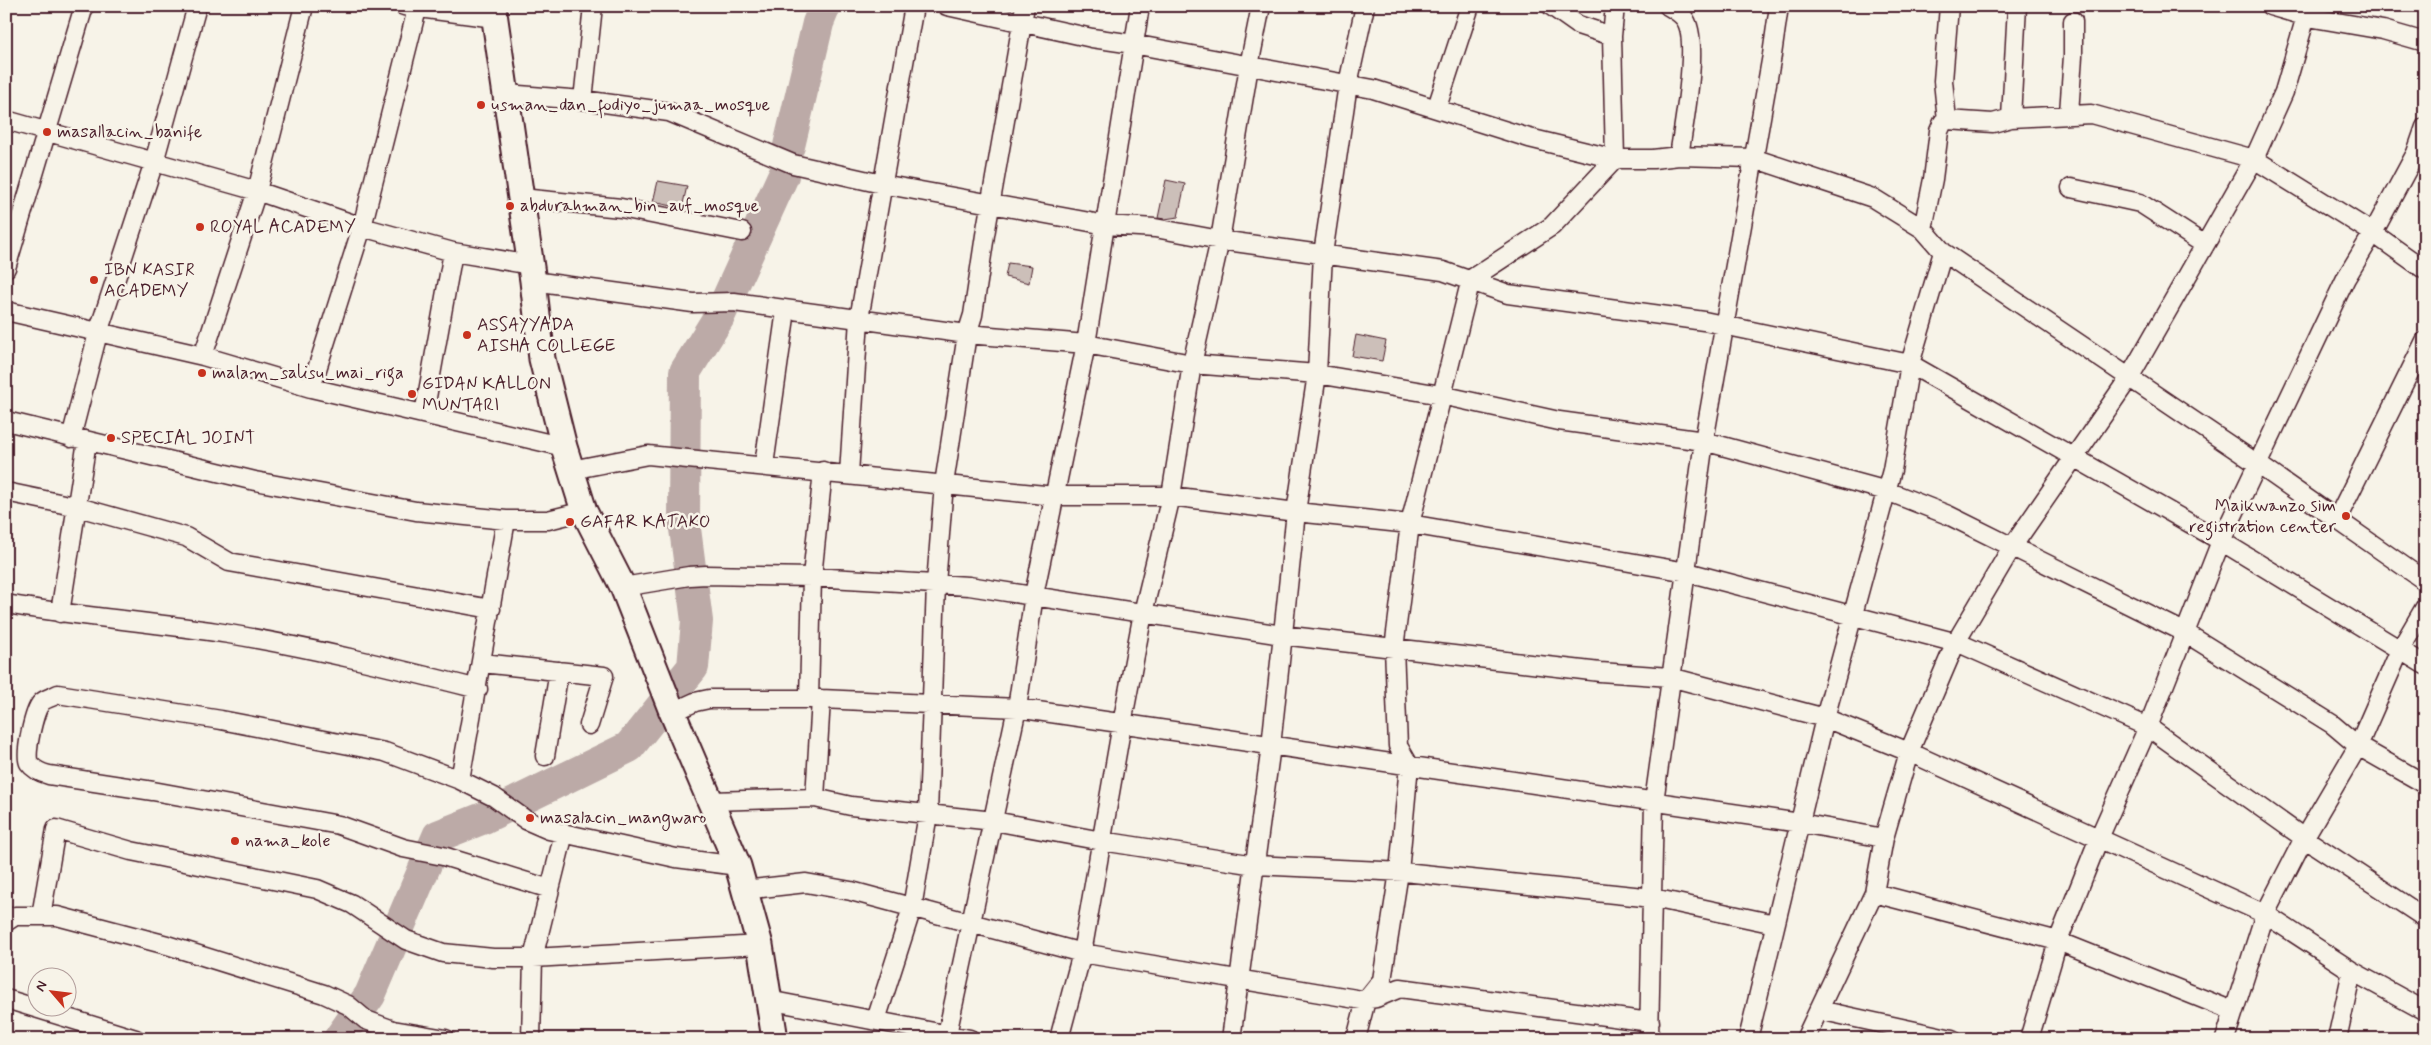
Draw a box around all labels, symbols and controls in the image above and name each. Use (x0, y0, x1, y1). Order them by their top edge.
place label: usman_dan_fodiyo_jumaa_mosque (491, 93, 770, 119)
marker: usman_dan_fodiyo_jumaa_mosque (475, 99, 487, 111)
place label: masallacin_banife (57, 120, 202, 144)
marker: masallacin_banife (41, 126, 53, 138)
place label: abdurahman_bin_auf_mosque (520, 194, 759, 218)
marker: abdurahman_bin_auf_mosque (504, 200, 516, 212)
place label: ROYAL ACADEMY (210, 215, 356, 239)
marker: ROYAL ACADEMY (194, 221, 206, 233)
place label: IBN KASIR ACADEMY (104, 258, 195, 303)
marker: IBN KASIR ACADEMY (88, 274, 100, 286)
place label: ASSAYYADA AISHA COLLEGE (477, 313, 615, 358)
marker: ASSAYYADA AISHA COLLEGE (461, 329, 473, 341)
place label: malam_salisu_mai_riga (212, 361, 404, 387)
marker: malam_salisu_mai_riga (196, 367, 208, 379)
place label: GIDAN KALLON MUNTARI (422, 372, 551, 417)
marker: GIDAN KALLON MUNTARI (406, 388, 418, 400)
place label: SPECIAL JOINT (121, 426, 255, 450)
marker: SPECIAL JOINT (105, 432, 117, 444)
place label: Maikwanzo sim registration center (2189, 494, 2337, 541)
place label: GAFAR KATAKO (580, 510, 711, 534)
marker: Maikwanzo sim registration center (2340, 510, 2352, 522)
marker: GAFAR KATAKO (564, 516, 576, 528)
place label: masalacin_mangwaro (540, 806, 706, 831)
marker: masalacin_mangwaro (524, 812, 536, 824)
place label: nama_kole (245, 829, 331, 853)
marker: nama_kole (229, 835, 241, 847)
north arrow (28, 968, 78, 1018)
text: N (31, 978, 52, 995)

